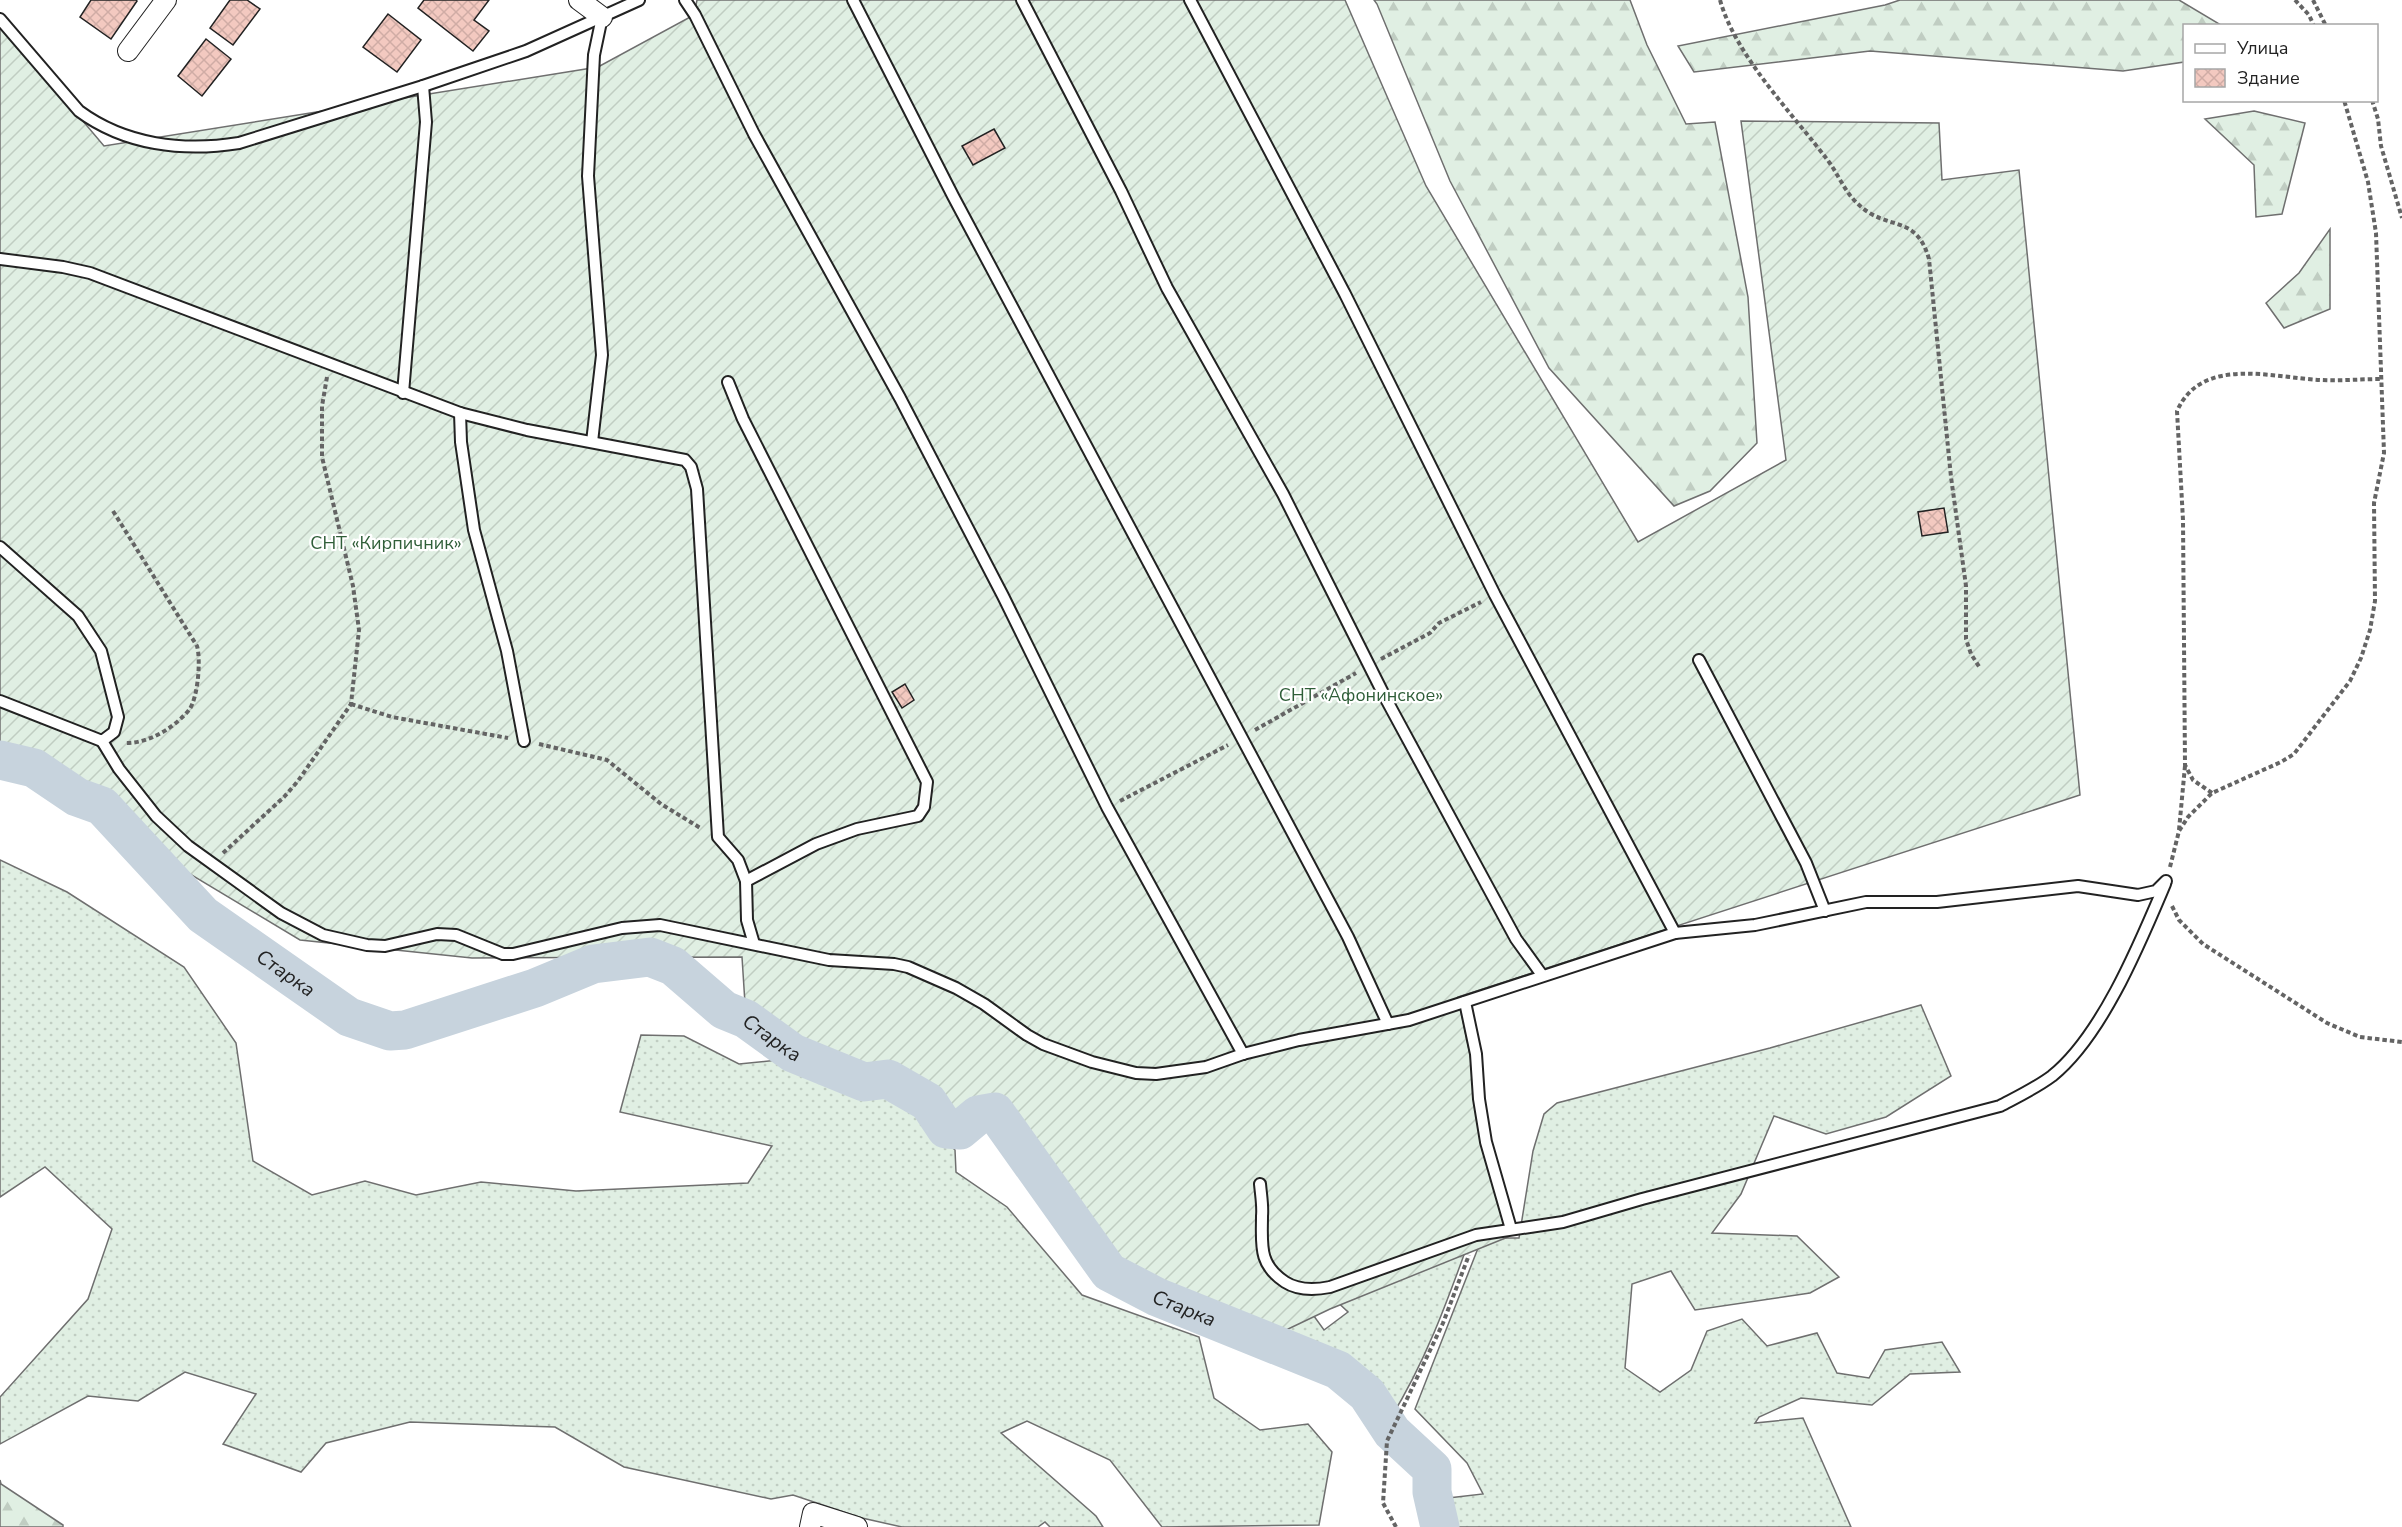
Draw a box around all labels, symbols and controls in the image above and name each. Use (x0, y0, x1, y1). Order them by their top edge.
legend (2183, 24, 2378, 102)
text: Улица (2236, 36, 2288, 60)
text: Здание (2237, 66, 2300, 90)
park label: СНТ «Кирпичник» (310, 531, 462, 555)
park label: СНТ «Афонинское» (1279, 683, 1443, 707)
water label: Старка (251, 943, 320, 1003)
water label: Старка (737, 1008, 804, 1069)
water label: Старка (1148, 1283, 1220, 1333)

